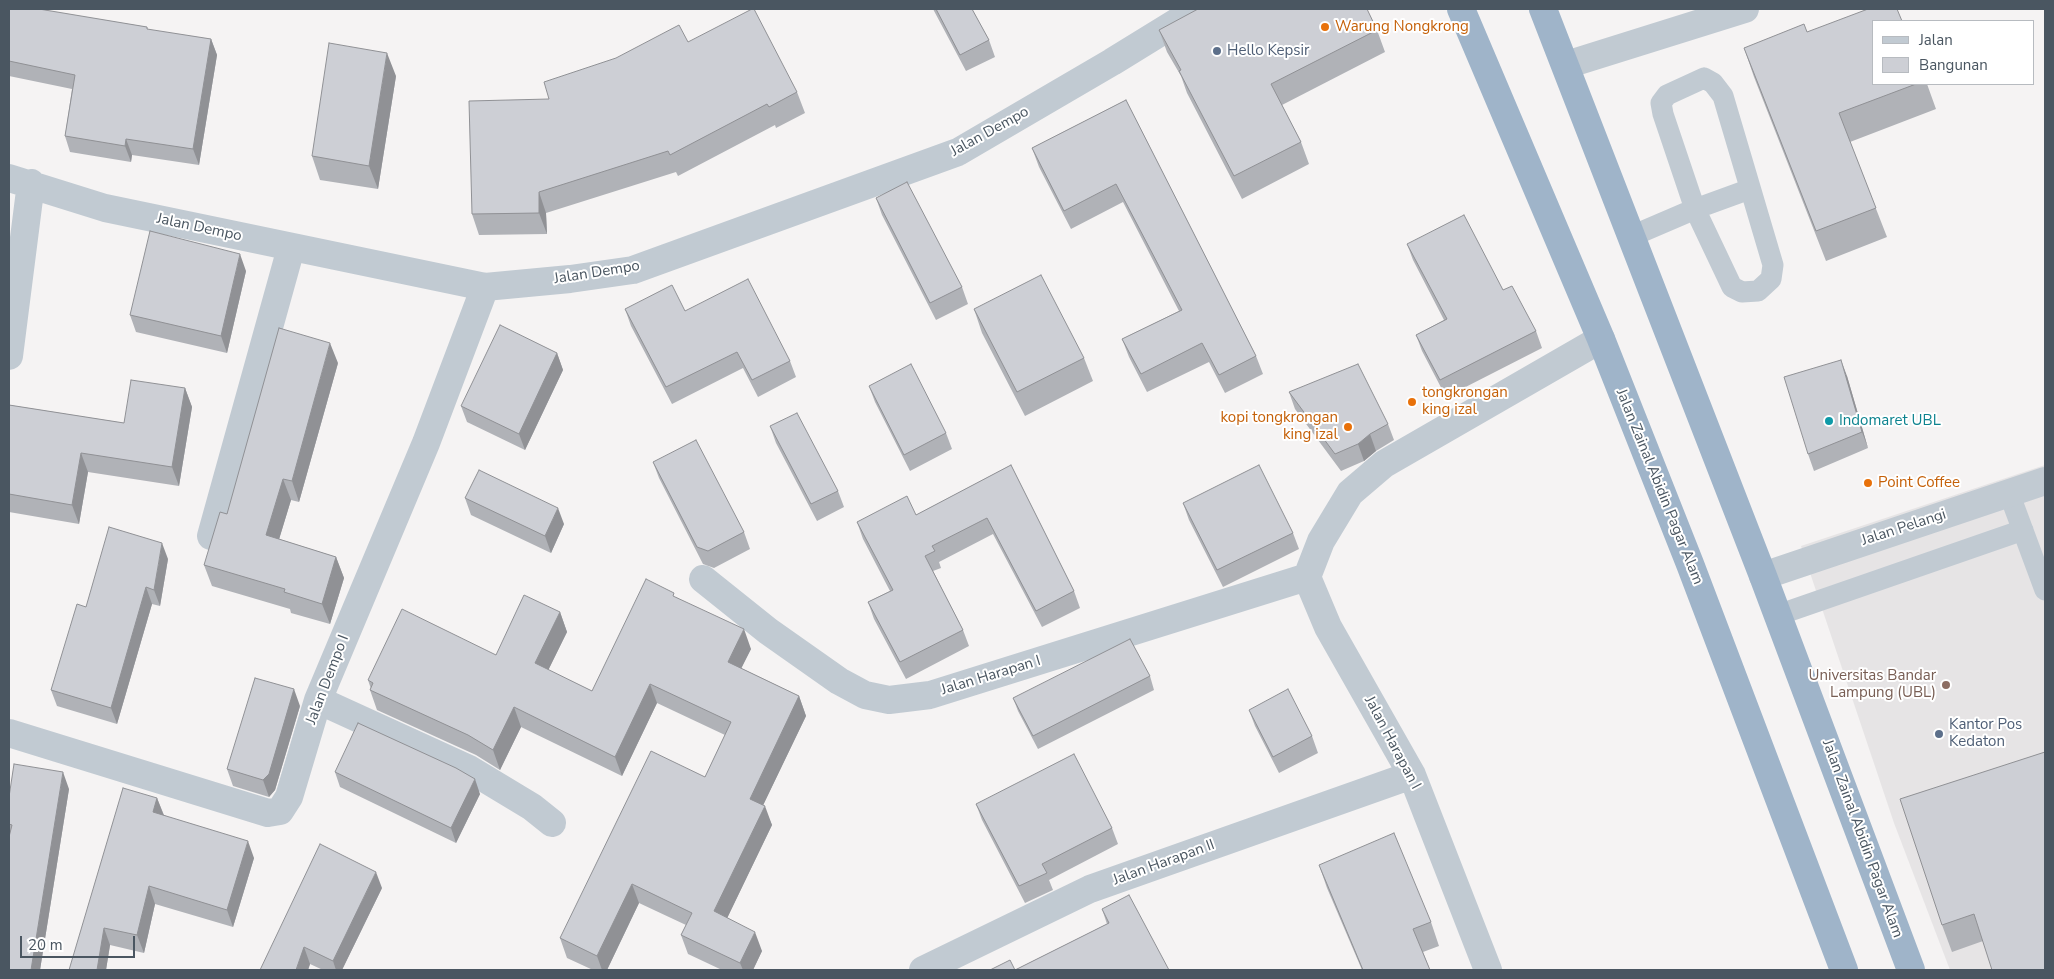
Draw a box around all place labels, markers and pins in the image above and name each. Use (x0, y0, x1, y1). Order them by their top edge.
place label: Warung Nongkrong (1335, 18, 1469, 36)
marker: Warung Nongkrong (1319, 21, 1331, 33)
place label: Hello Kepsir (1227, 42, 1309, 60)
marker: Hello Kepsir (1211, 45, 1223, 57)
place label: tongkrongan king izal (1422, 384, 1508, 419)
marker: tongkrongan king izal (1406, 396, 1418, 408)
place label: kopi tongkrongan king izal (1221, 409, 1338, 444)
place label: Indomaret UBL (1839, 412, 1941, 430)
marker: Indomaret UBL (1823, 415, 1835, 427)
marker: kopi tongkrongan king izal (1342, 421, 1354, 433)
place label: Point Coffee (1878, 474, 1960, 492)
marker: Point Coffee (1862, 477, 1874, 489)
place label: Universitas Bandar Lampung (UBL) (1809, 667, 1936, 702)
marker: Universitas Bandar Lampung (UBL) (1940, 679, 1952, 691)
place label: Kantor Pos Kedaton (1949, 716, 2022, 751)
marker: Kantor Pos Kedaton (1933, 728, 1945, 740)

